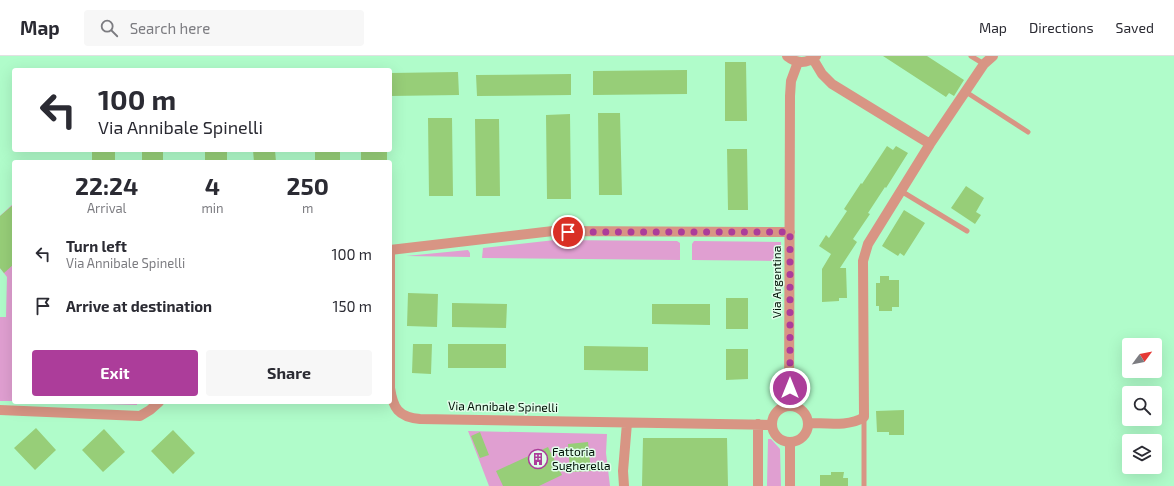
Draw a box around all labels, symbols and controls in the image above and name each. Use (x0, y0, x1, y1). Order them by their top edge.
search box (84, 10, 364, 46)
text: Map (20, 16, 60, 39)
icon: search (98, 17, 120, 39)
text: Search here (130, 19, 210, 37)
text: Map (979, 19, 1007, 36)
text: Directions (1029, 19, 1094, 36)
text: Saved (1116, 19, 1154, 36)
text: 100 m (98, 82, 176, 116)
icon: left (32, 84, 84, 136)
text: Via Annibale Spinelli (98, 116, 263, 138)
text: 22:24 (75, 171, 138, 200)
text: 4 (205, 171, 220, 200)
text: 250 (287, 171, 329, 200)
text: Arrival (87, 200, 126, 216)
text: min (201, 200, 224, 216)
text: m (302, 200, 313, 216)
pin (551, 215, 585, 249)
icon: arrive (557, 221, 579, 243)
text: Turn left (66, 237, 127, 255)
icon: left (32, 243, 54, 265)
text: 100 m (331, 245, 372, 263)
street label: Via Argentina (769, 246, 783, 318)
text: Via Annibale Spinelli (66, 255, 185, 271)
icon: arrive (32, 295, 54, 317)
text: Arrive at destination (66, 297, 212, 315)
text: 150 m (332, 297, 372, 315)
north arrow (1122, 338, 1162, 378)
map controls (1122, 338, 1162, 474)
button: Exit (32, 350, 198, 396)
button: Share (206, 350, 372, 396)
position arrow (769, 367, 811, 409)
button: search (1122, 386, 1162, 426)
street label: Via Annibale Spinelli (448, 398, 558, 414)
button: layers (1122, 434, 1162, 474)
place label: Fattoria Sugherella (552, 444, 611, 472)
building icon: Fattoria Sugherella (527, 448, 549, 470)

